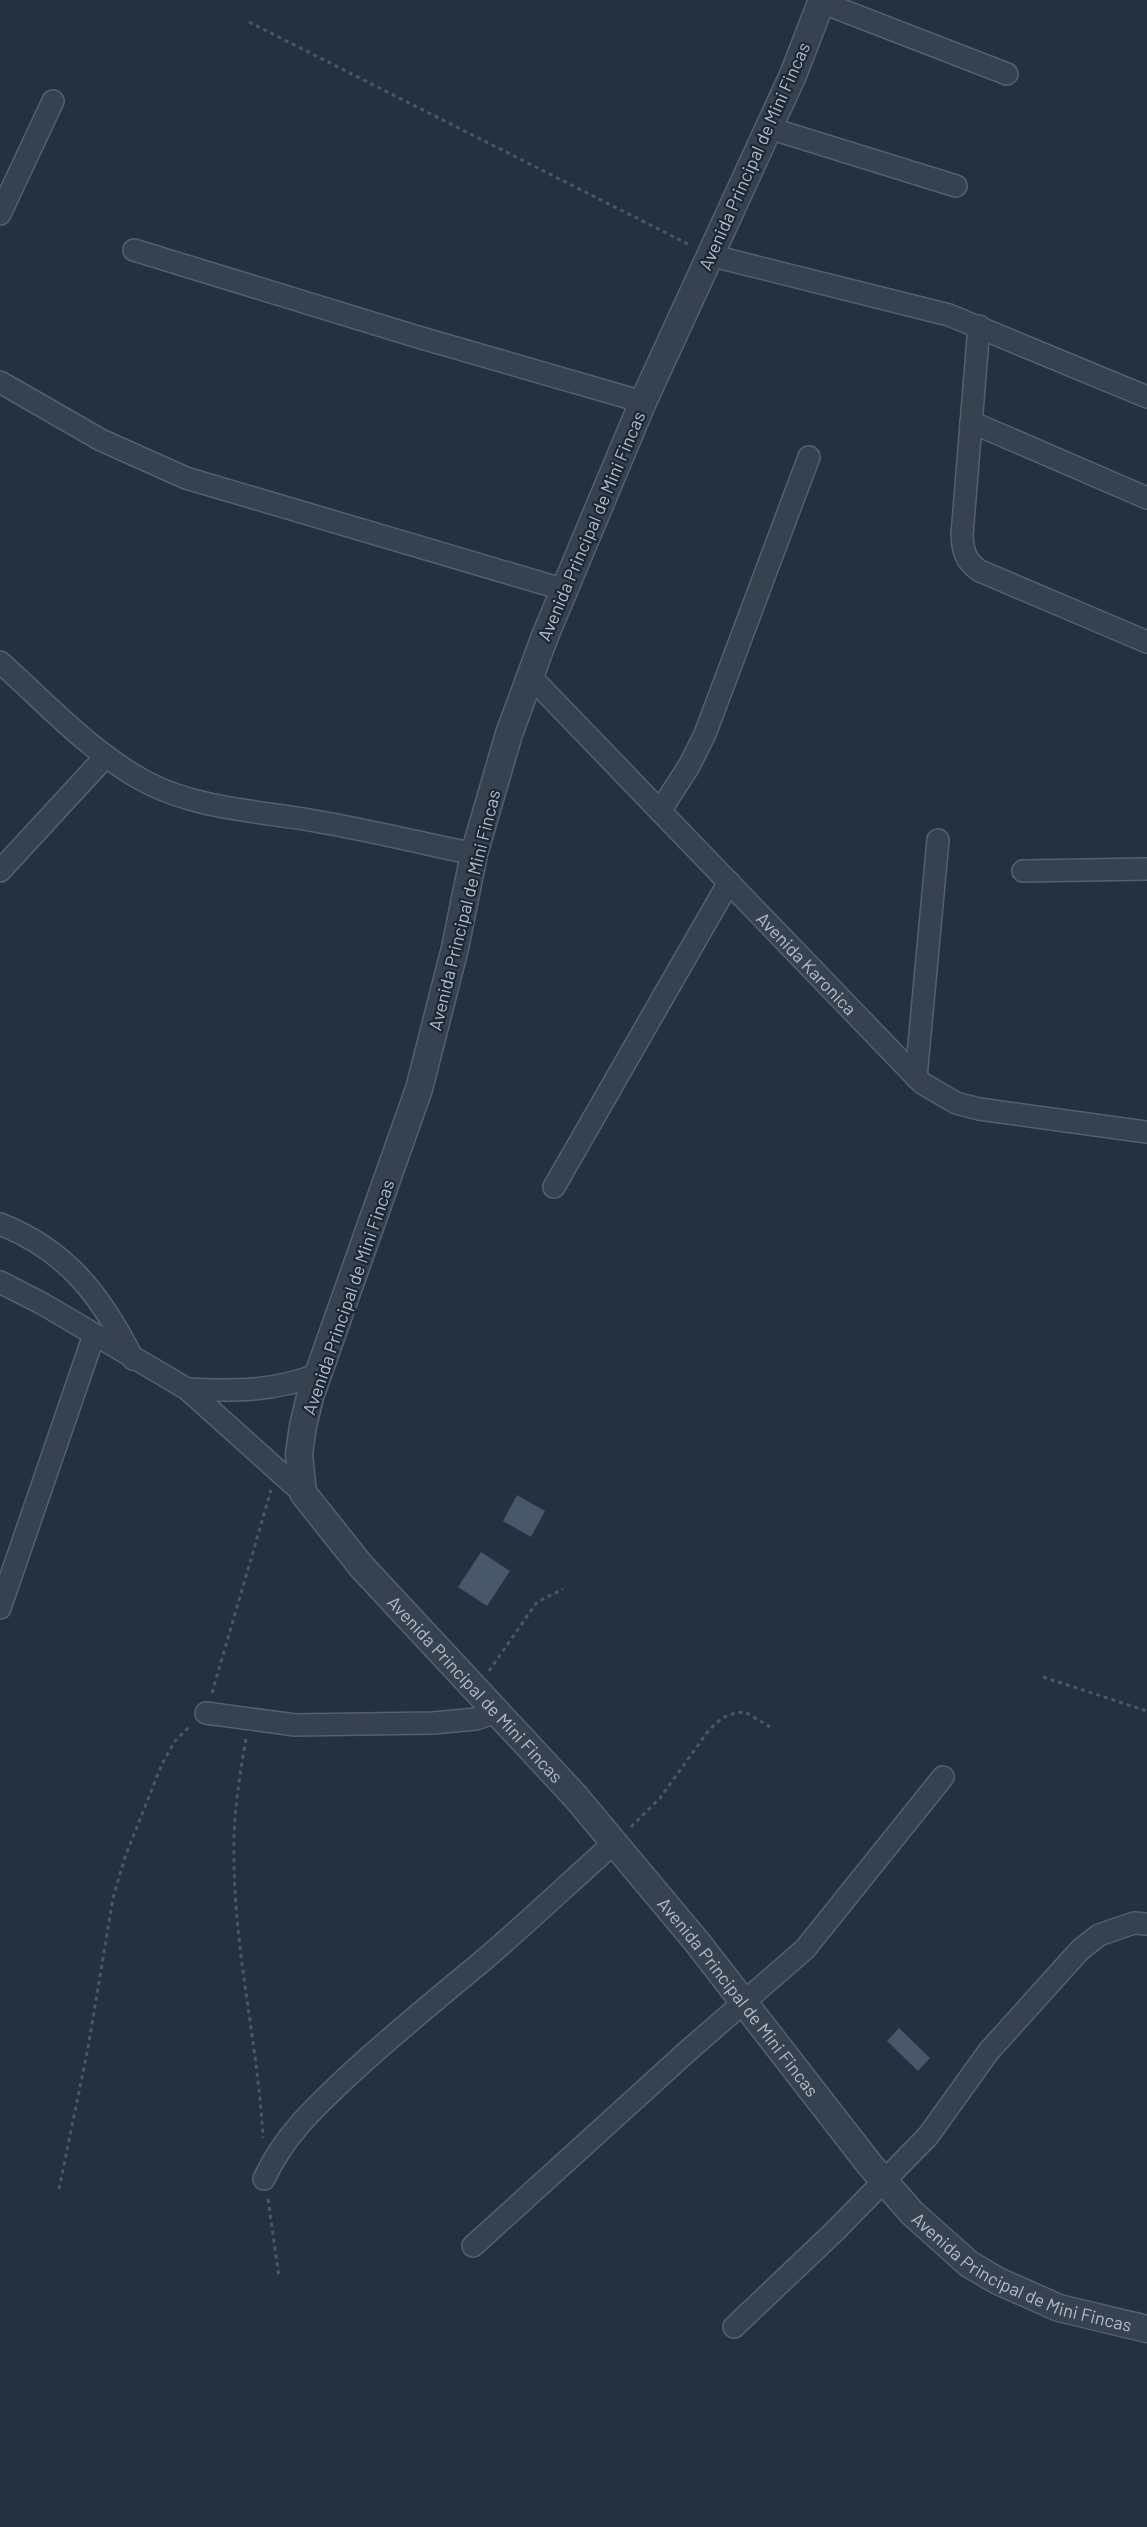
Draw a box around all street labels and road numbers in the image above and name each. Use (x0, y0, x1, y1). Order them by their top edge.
street label: Avenida Principal de Mini Fincas (694, 39, 814, 273)
street label: Avenida Principal de Mini Fincas (533, 408, 649, 644)
street label: Avenida Principal de Mini Fincas (423, 787, 505, 1033)
street label: Avenida Karonica (752, 907, 861, 1019)
street label: Avenida Principal de Mini Fincas (297, 1176, 399, 1418)
street label: Avenida Principal de Mini Fincas (383, 1591, 568, 1787)
street label: Avenida Principal de Mini Fincas (653, 1893, 824, 2101)
street label: Avenida Principal de Mini Fincas (908, 2207, 1134, 2336)

